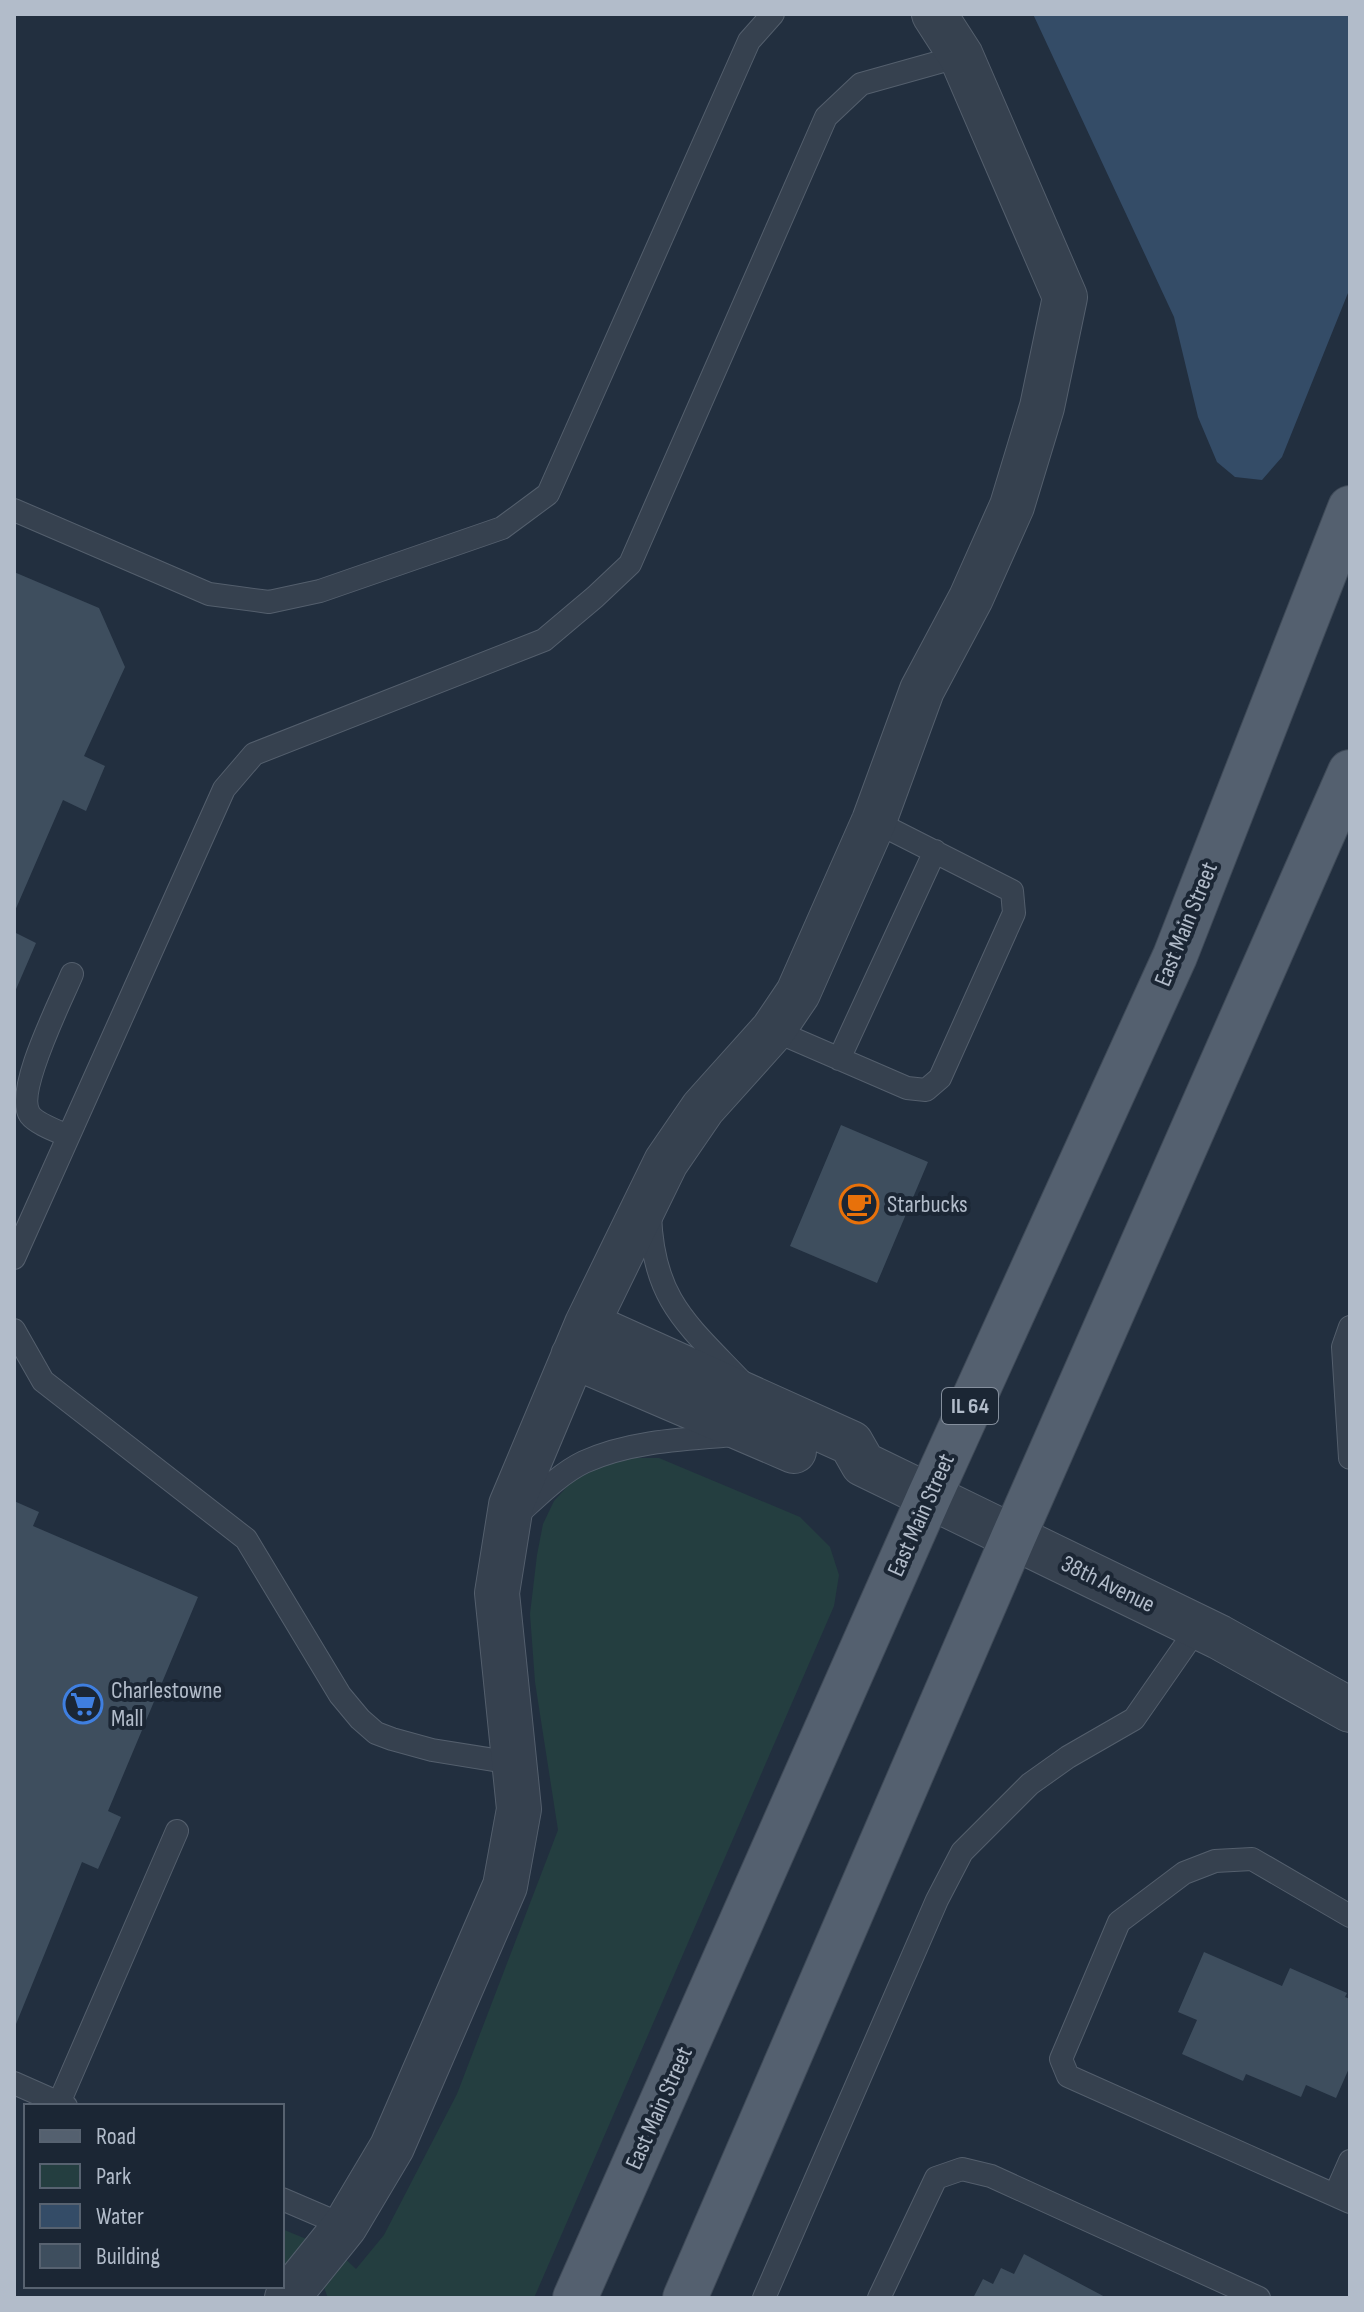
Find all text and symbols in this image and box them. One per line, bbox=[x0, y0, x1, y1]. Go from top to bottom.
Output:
street label: East Main Street bbox=[1148, 858, 1224, 990]
cafe icon: Starbucks bbox=[838, 1183, 880, 1225]
place label: Starbucks bbox=[887, 1190, 968, 1219]
road number: IL 64 bbox=[942, 1388, 998, 1424]
street label: East Main Street bbox=[881, 1449, 961, 1581]
street label: 38th Avenue bbox=[1056, 1549, 1160, 1619]
place label: Charlestowne Mall bbox=[111, 1676, 222, 1733]
supermarket icon: Charlestowne Mall bbox=[62, 1683, 104, 1725]
street label: East Main Street bbox=[619, 2042, 699, 2174]
legend bbox=[24, 2104, 284, 2288]
text: Road bbox=[96, 2122, 136, 2151]
text: Park bbox=[96, 2162, 131, 2191]
text: Water bbox=[96, 2202, 144, 2231]
text: Building bbox=[96, 2242, 160, 2271]

